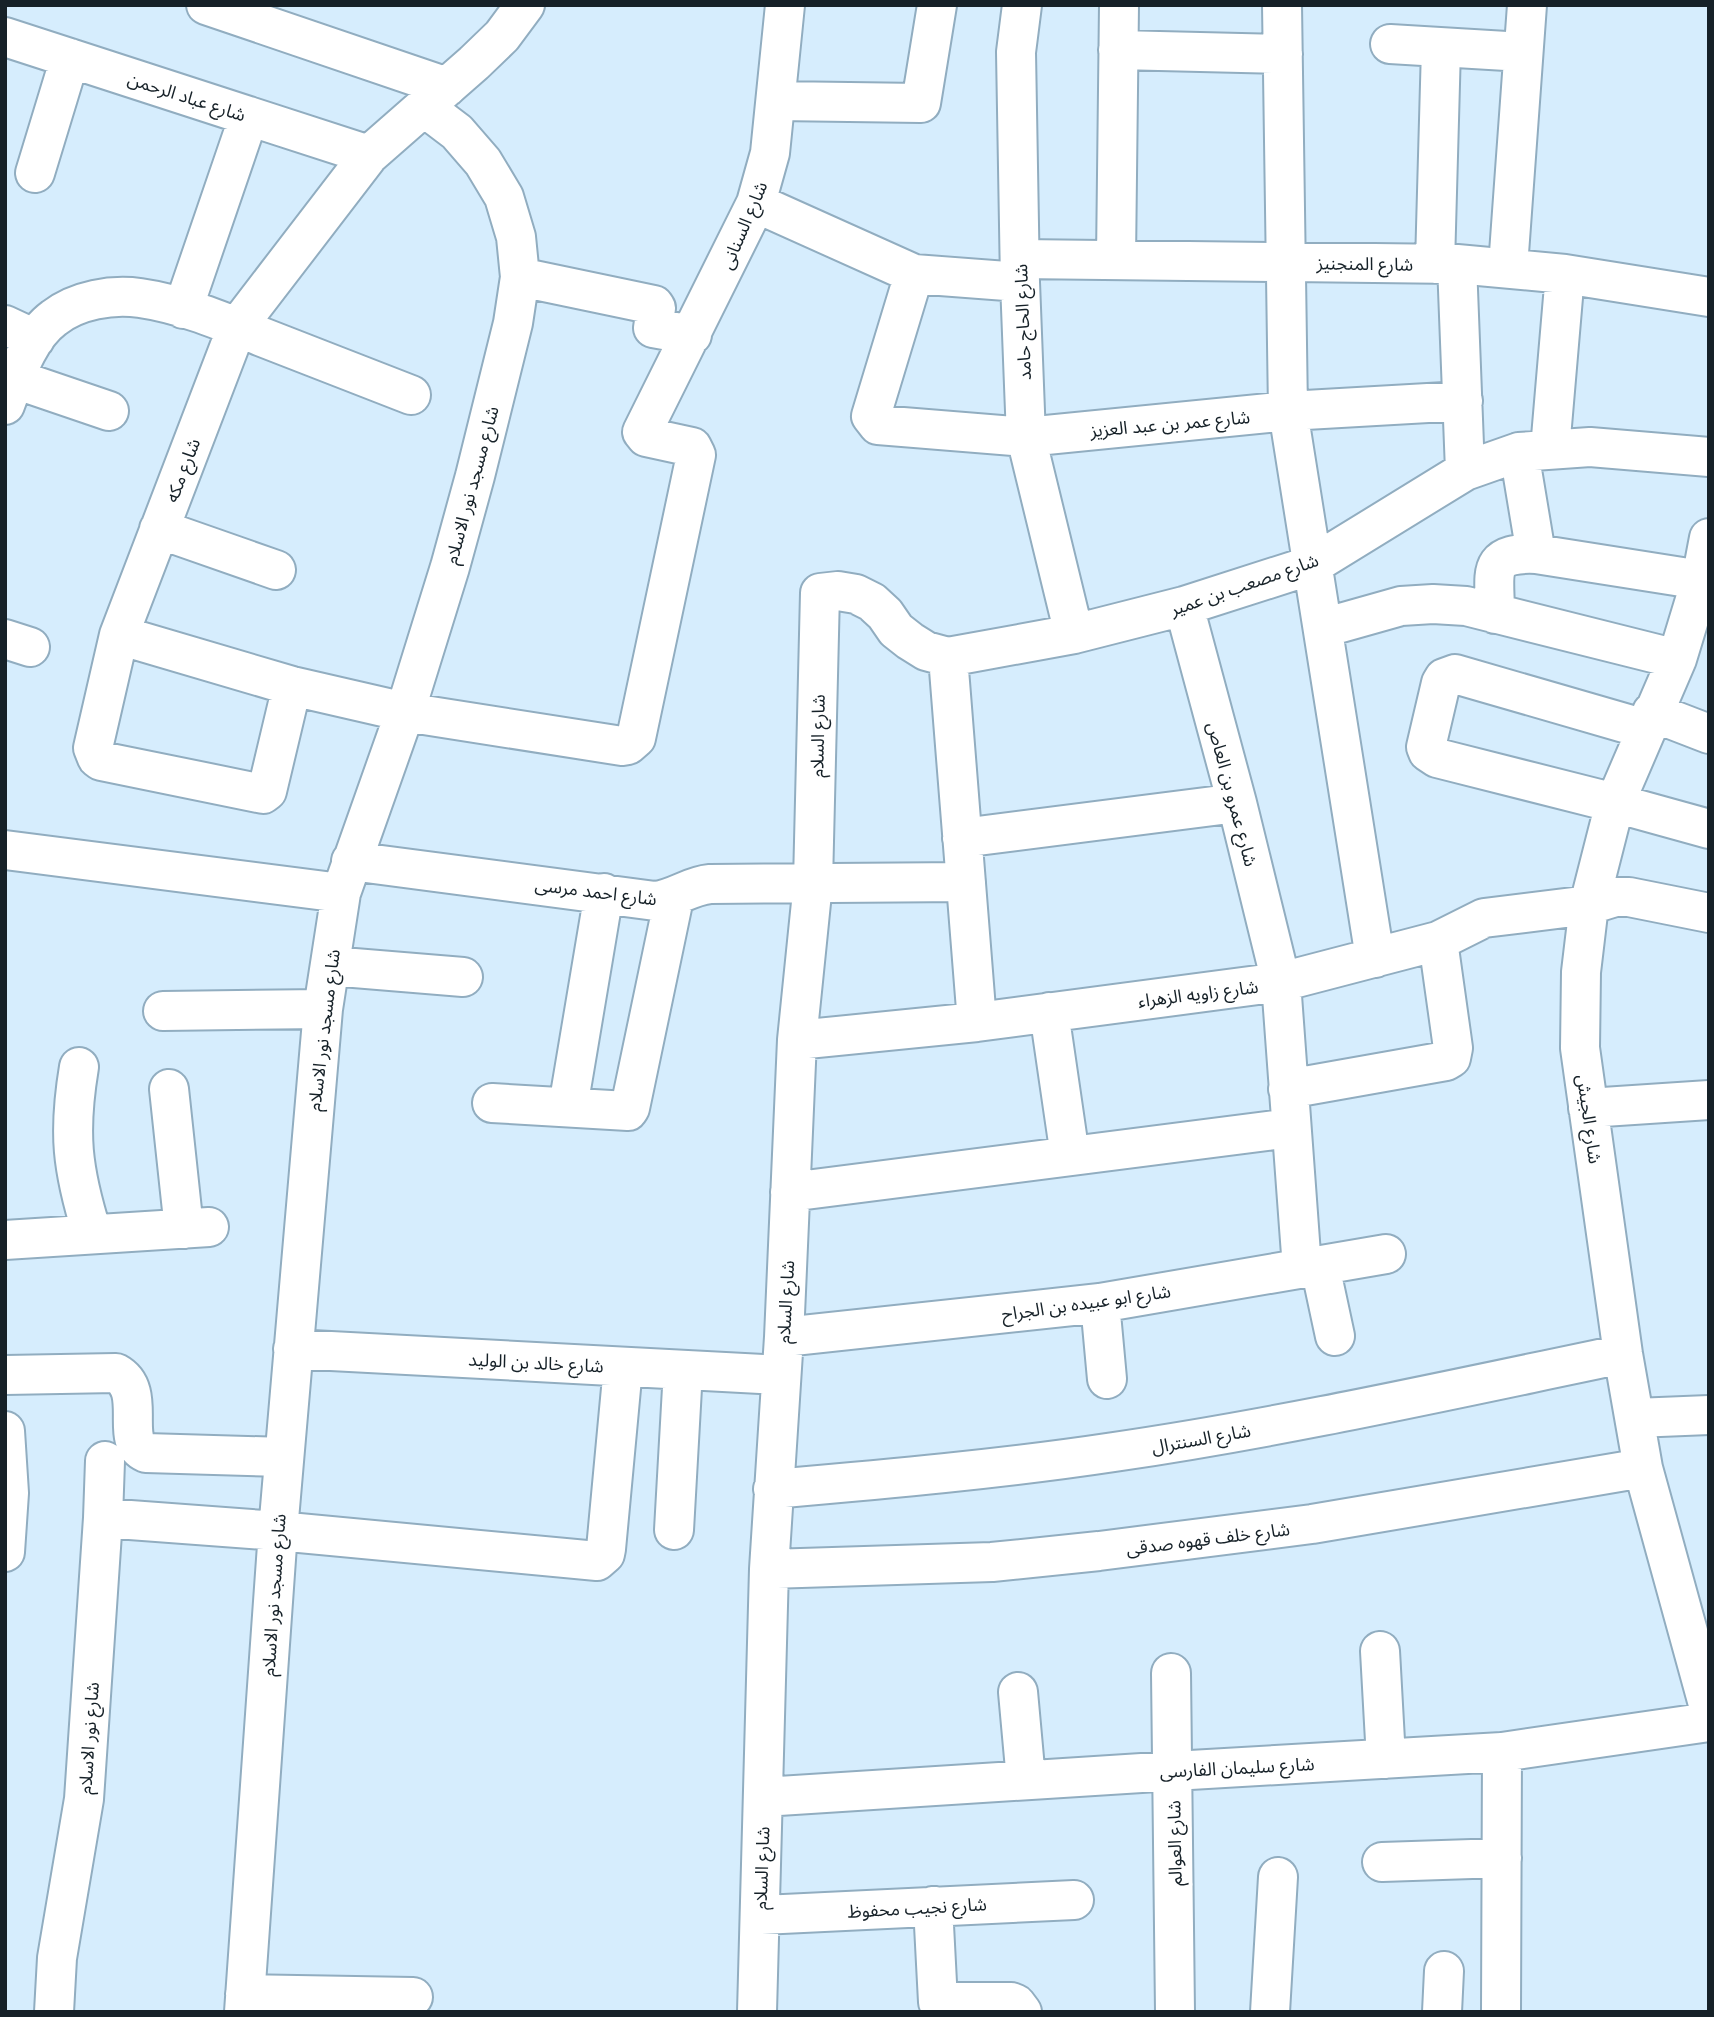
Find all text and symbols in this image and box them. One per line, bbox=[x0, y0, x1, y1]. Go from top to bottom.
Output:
street label: شارع عباد الرحمن bbox=[124, 67, 249, 129]
street label: شارع السنانى bbox=[715, 178, 775, 274]
street label: شارع المنجنيز bbox=[1315, 251, 1414, 279]
street label: شارع الحاج حامد bbox=[1009, 263, 1039, 381]
street label: شارع مسجد نور الاسلام bbox=[439, 403, 507, 568]
street label: شارع عمر بن عبد العزيز bbox=[1088, 405, 1251, 445]
street label: شارع مكه bbox=[160, 435, 208, 507]
street label: شارع مصعب بن عمير bbox=[1166, 548, 1323, 624]
street label: شارع السلام bbox=[805, 694, 833, 778]
street label: شارع عمرو بن العاص bbox=[1199, 719, 1263, 870]
street label: شارع احمد مرسى bbox=[533, 873, 658, 913]
street label: شارع مسجد نور الاسلام bbox=[302, 948, 348, 1113]
street label: شارع زاويه الزهراء bbox=[1137, 975, 1260, 1015]
street label: شارع الجيش bbox=[1569, 1073, 1607, 1165]
street label: شارع السلام bbox=[772, 1260, 802, 1344]
street label: شارع ابو عبيده بن الجراح bbox=[1000, 1279, 1173, 1329]
street label: شارع خالد بن الوليد bbox=[468, 1347, 604, 1381]
street label: شارع السنترال bbox=[1150, 1418, 1253, 1461]
street label: شارع مسجد نور الاسلام bbox=[256, 1513, 294, 1677]
street label: شارع خلف قهوه صدقى bbox=[1125, 1517, 1292, 1563]
street label: شارع نور الاسلام bbox=[73, 1681, 107, 1795]
street label: شارع سليمان الفارسى bbox=[1159, 1752, 1315, 1786]
street label: شارع العوالم bbox=[1162, 1800, 1190, 1886]
street label: شارع السلام bbox=[749, 1826, 777, 1910]
street label: شارع نجيب محفوظ bbox=[847, 1892, 987, 1926]

